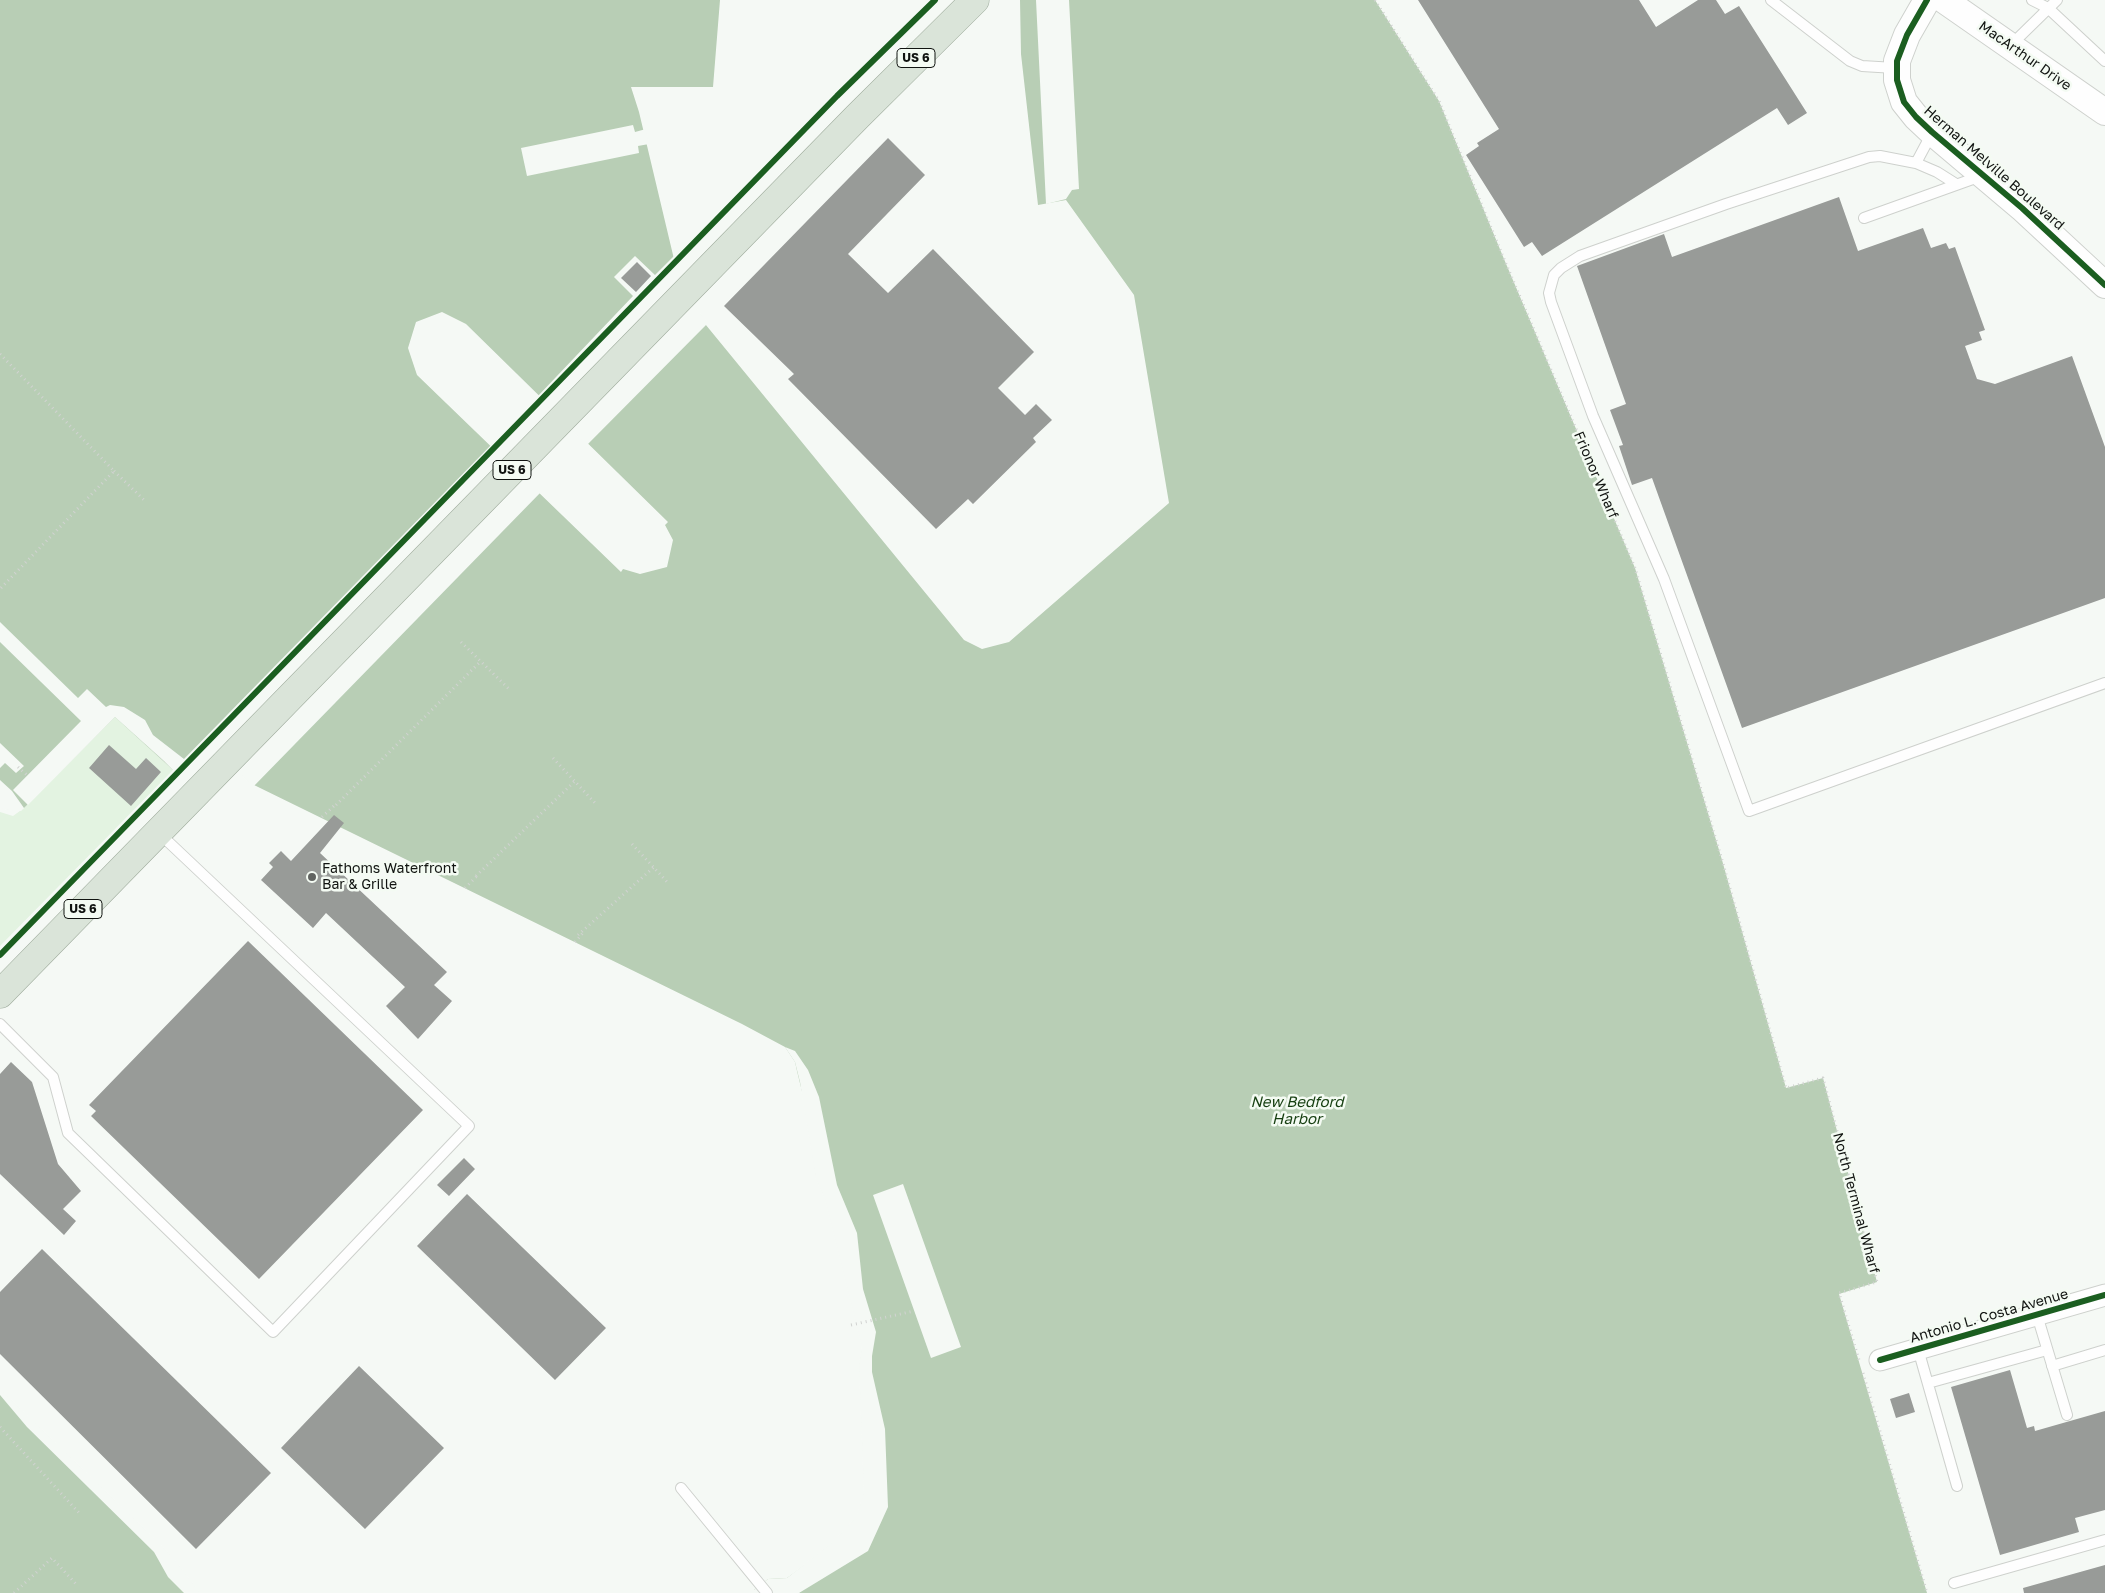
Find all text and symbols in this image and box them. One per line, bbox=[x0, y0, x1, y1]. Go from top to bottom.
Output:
street label: MacArthur Drive bbox=[1976, 18, 2074, 94]
road number: US 6 bbox=[897, 48, 935, 68]
street label: Herman Melville Boulevard bbox=[1920, 102, 2068, 234]
street label: Frionor Wharf bbox=[1570, 429, 1622, 521]
road number: US 6 bbox=[493, 460, 531, 480]
place label: Fathoms Waterfront Bar & Grille bbox=[322, 861, 457, 894]
marker: Fathoms Waterfront Bar & Grille bbox=[306, 871, 318, 883]
road number: US 6 bbox=[64, 900, 102, 919]
water label: New Bedford Harbor bbox=[1250, 1093, 1344, 1128]
street label: North Terminal Wharf bbox=[1829, 1131, 1883, 1275]
street label: Antonio L. Costa Avenue bbox=[1908, 1285, 2070, 1347]

